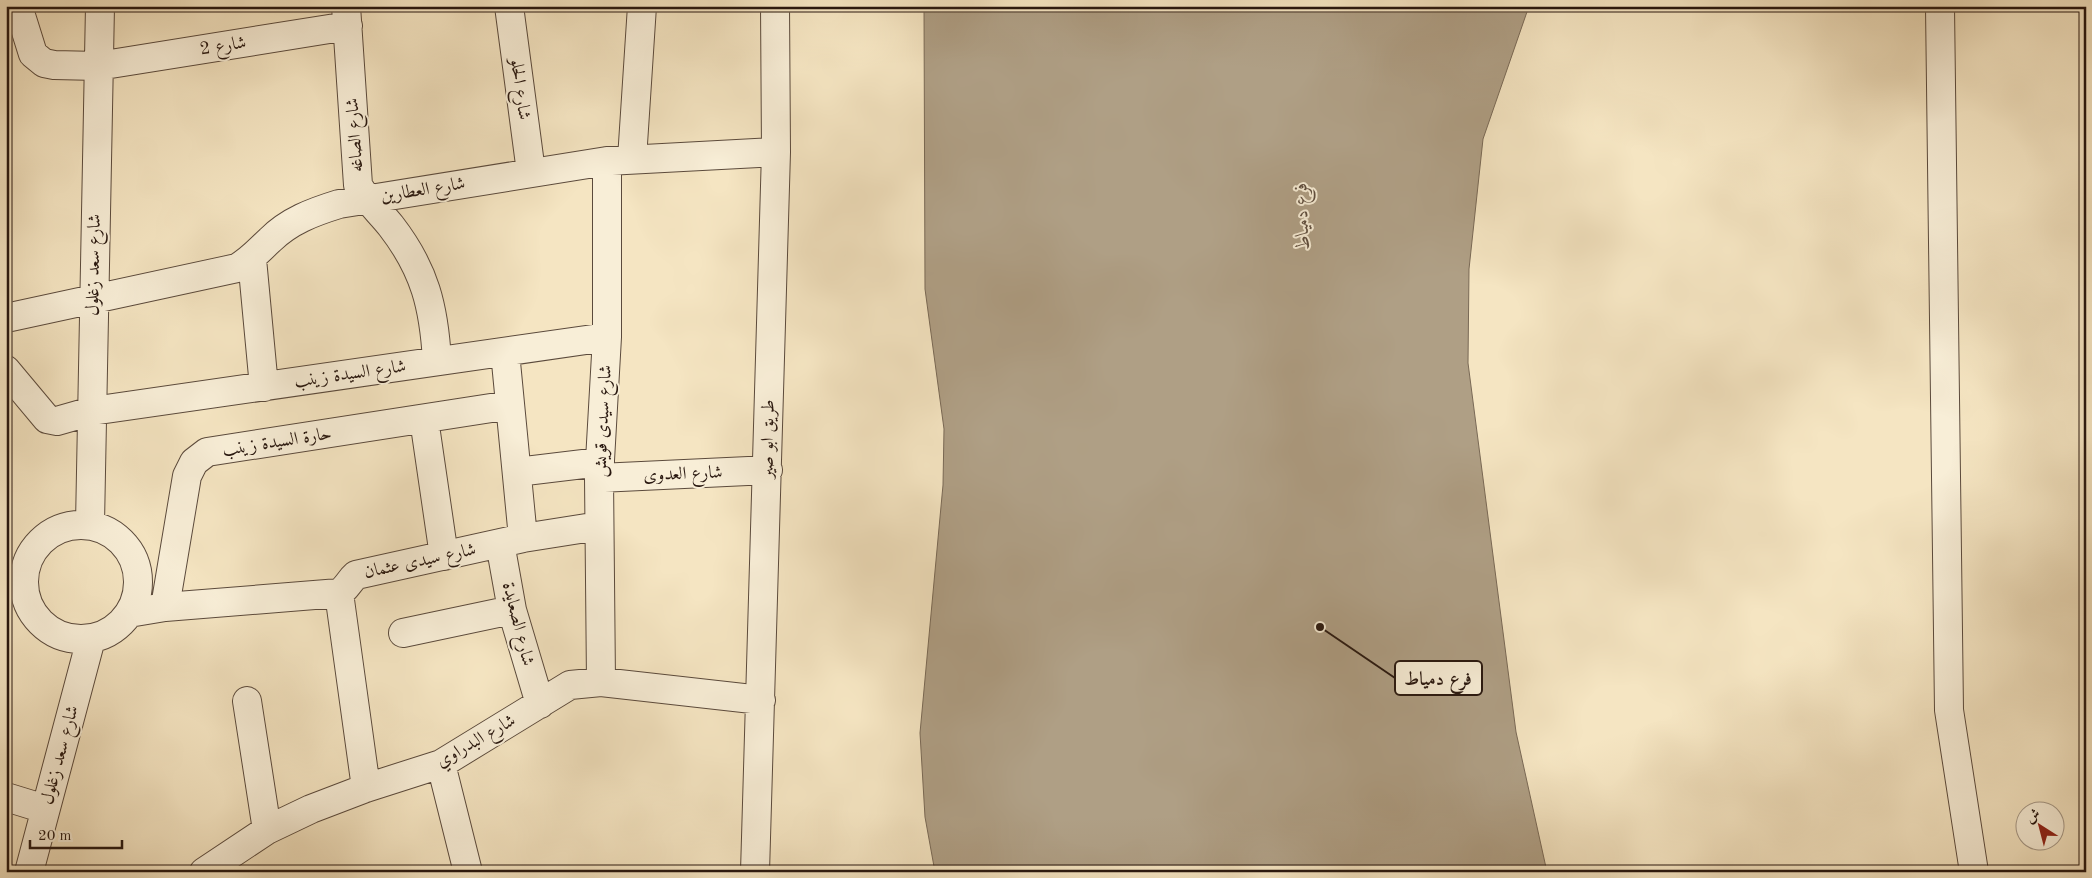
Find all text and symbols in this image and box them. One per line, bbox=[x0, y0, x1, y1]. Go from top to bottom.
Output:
street label: شارع 2 bbox=[199, 33, 248, 63]
street label: شارع الحلو bbox=[502, 55, 533, 122]
street label: شارع الصاغه bbox=[343, 97, 372, 173]
street label: شارع العطارين bbox=[379, 174, 467, 211]
water label: فرع دمياط bbox=[1292, 182, 1318, 250]
street label: شارع سعد زغلول bbox=[84, 214, 109, 316]
street label: شارع السيدة زينب bbox=[293, 357, 408, 396]
street label: شارع سيدى قويش bbox=[591, 364, 620, 478]
street label: طريق ابو صير bbox=[758, 399, 780, 481]
street label: حارة السيدة زينب bbox=[221, 424, 333, 461]
street label: شارع العدوى bbox=[643, 464, 723, 489]
street label: شارع سيدى عثمان bbox=[362, 540, 479, 587]
street label: شارع الصعايدة bbox=[494, 580, 537, 669]
callout: فرع دمياط bbox=[1395, 661, 1482, 695]
text: فرع دمياط bbox=[1404, 670, 1472, 694]
street label: شارع سعد زغلول bbox=[38, 703, 87, 808]
street label: شارع البدراوي bbox=[433, 711, 521, 775]
north arrow bbox=[2014, 800, 2064, 850]
text: ش bbox=[2023, 806, 2043, 826]
scale bar bbox=[30, 818, 122, 850]
text: 20 m bbox=[38, 829, 72, 844]

